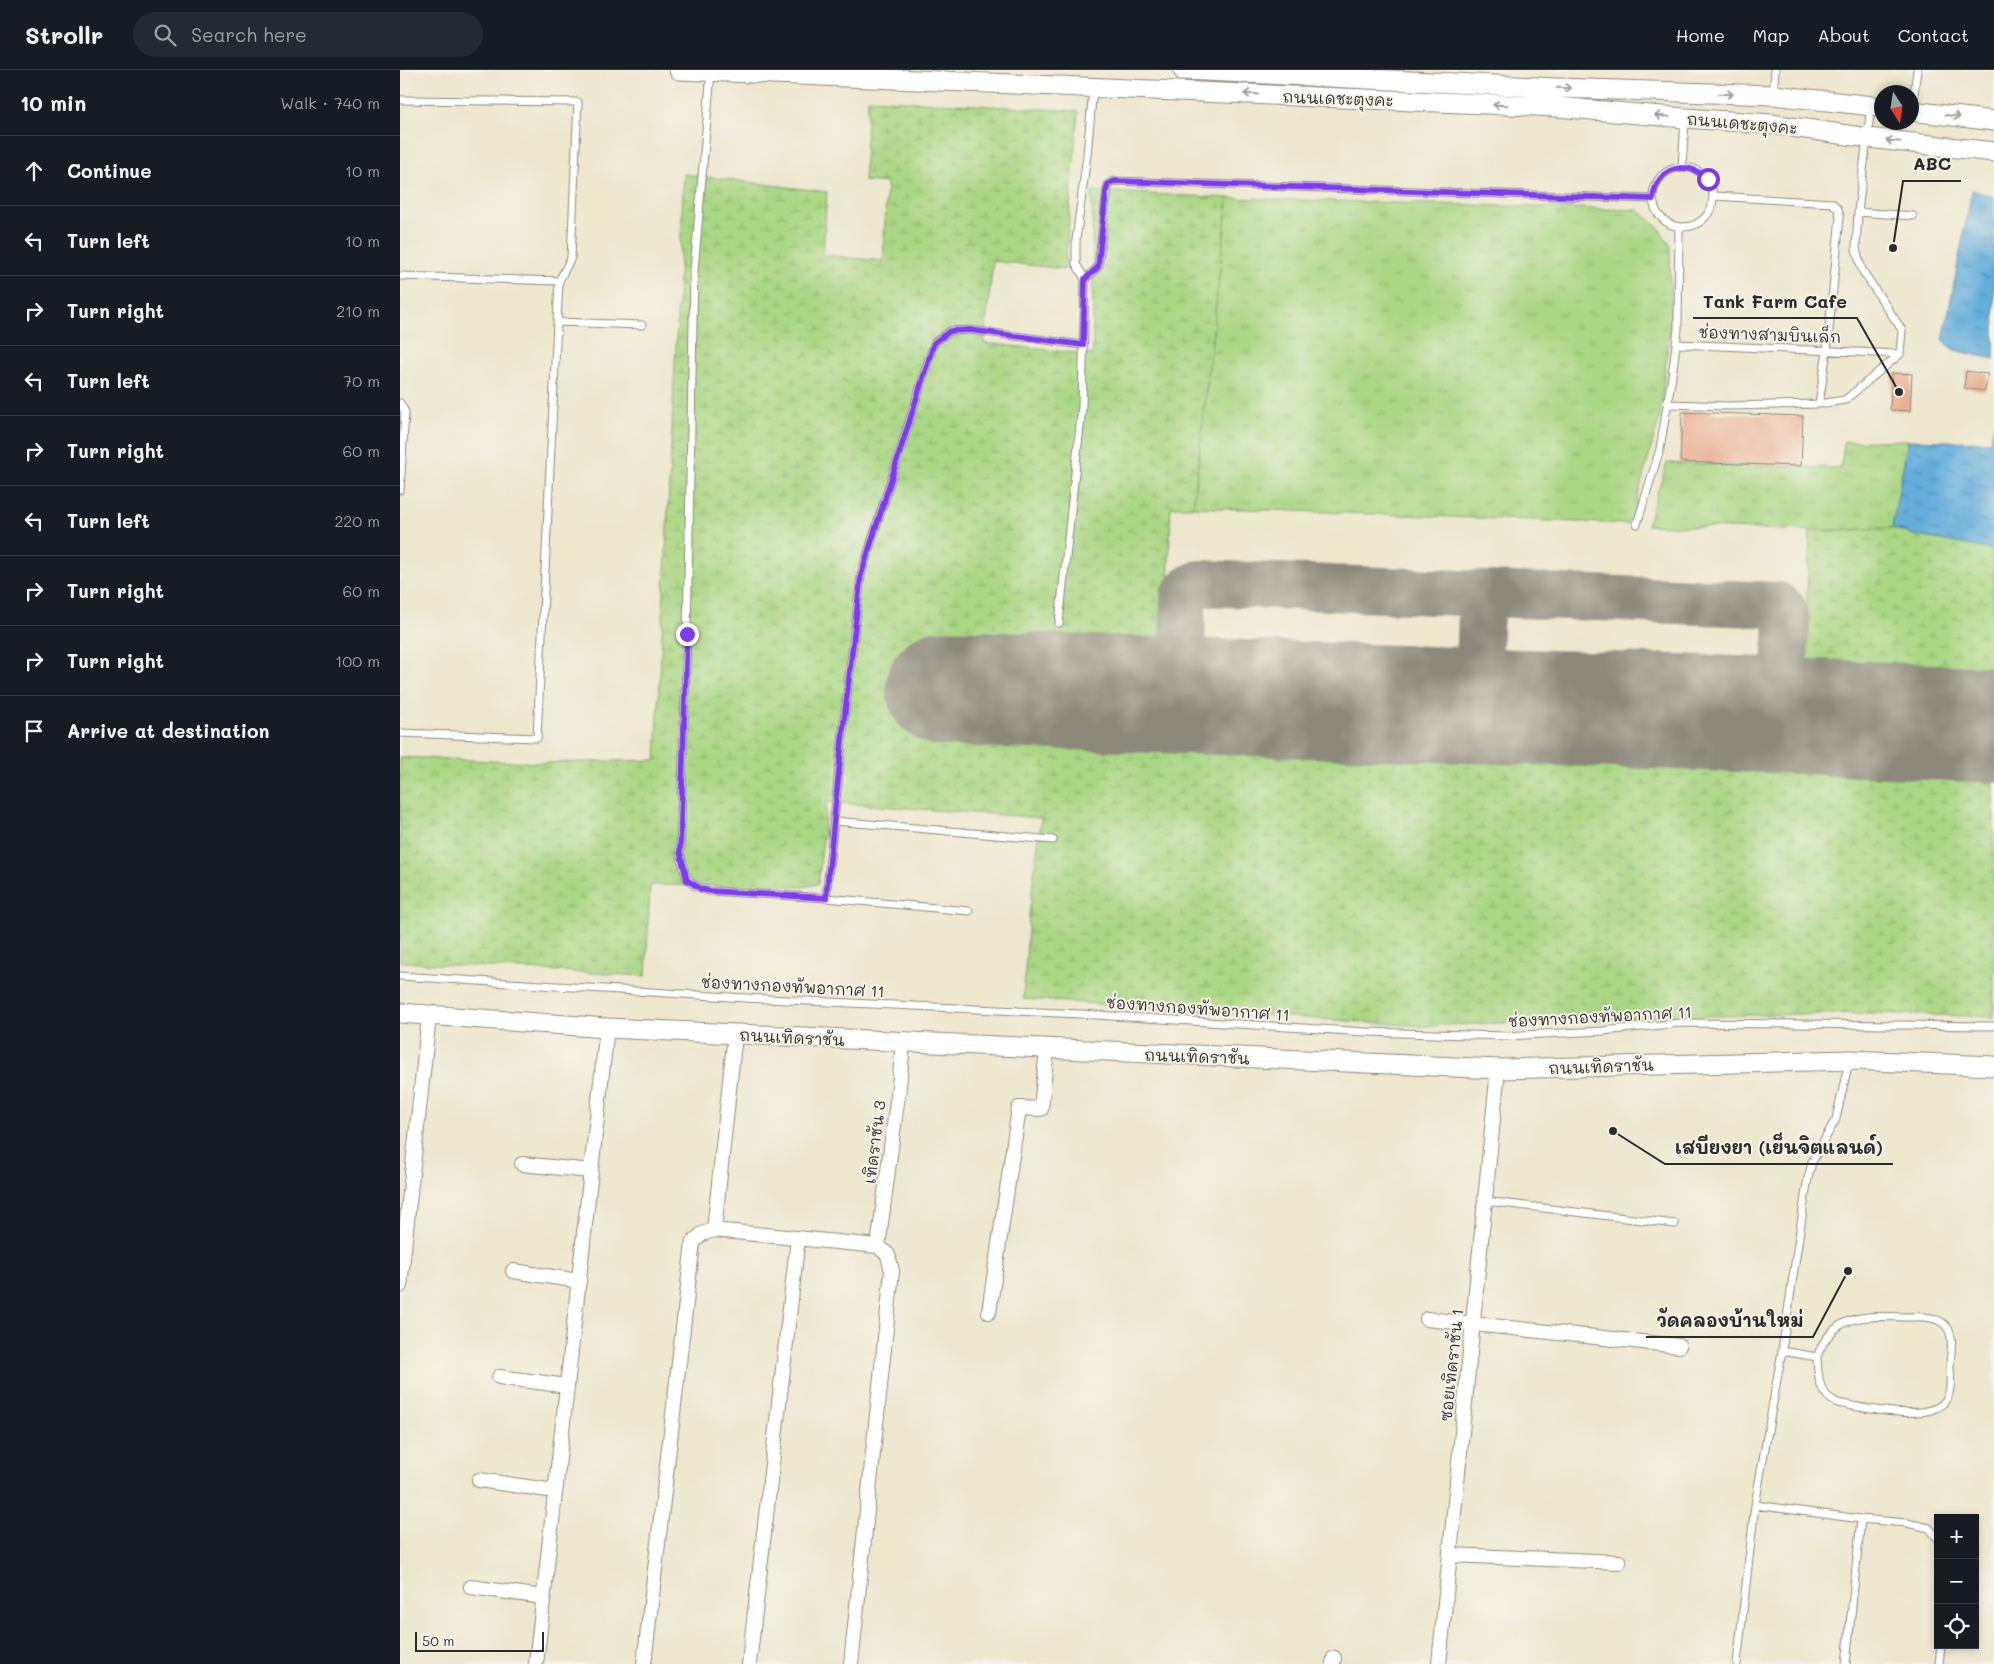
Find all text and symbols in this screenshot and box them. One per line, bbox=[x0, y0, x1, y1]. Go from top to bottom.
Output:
search box bbox=[133, 12, 483, 57]
text: Strollr bbox=[25, 19, 103, 50]
icon: search bbox=[151, 21, 179, 49]
text: Search here bbox=[191, 22, 307, 47]
text: Home bbox=[1676, 23, 1725, 47]
text: Map bbox=[1753, 23, 1789, 47]
text: About bbox=[1817, 23, 1870, 47]
text: Contact bbox=[1898, 23, 1969, 47]
one-way arrow bbox=[1555, 84, 1571, 93]
north arrow bbox=[1874, 85, 1919, 130]
street label: ถนนเดชะตุงคะ bbox=[1282, 86, 1394, 113]
text: 10 min bbox=[20, 89, 86, 116]
one-way arrow bbox=[1243, 89, 1259, 99]
one-way arrow bbox=[1718, 89, 1734, 98]
text: Walk · 740 m bbox=[280, 92, 380, 113]
one-way arrow bbox=[1493, 100, 1509, 109]
street label: ถนนเดชะตุงคะ bbox=[1686, 108, 1798, 141]
one-way arrow bbox=[1944, 111, 1960, 121]
one-way arrow bbox=[1655, 112, 1671, 121]
one-way arrow bbox=[1886, 136, 1902, 146]
callout: ABC bbox=[1903, 148, 1961, 181]
text: ABC bbox=[1913, 151, 1951, 175]
icon: ahead bbox=[20, 157, 48, 185]
text: Continue bbox=[67, 158, 152, 183]
text: 10 m bbox=[345, 160, 380, 181]
route start bbox=[1697, 168, 1720, 191]
icon: left bbox=[20, 227, 48, 255]
text: Turn left bbox=[67, 228, 150, 253]
text: 10 m bbox=[345, 230, 380, 251]
callout: Tank Farm Cafe bbox=[1693, 285, 1857, 318]
text: Tank Farm Cafe bbox=[1703, 289, 1847, 313]
icon: right bbox=[20, 297, 48, 325]
text: Turn right bbox=[67, 298, 164, 323]
text: 210 m bbox=[336, 300, 380, 321]
street label: ช่องทางสามบินเล็ก bbox=[1698, 319, 1842, 347]
icon: left bbox=[20, 367, 48, 395]
text: Turn left bbox=[67, 368, 150, 393]
text: 70 m bbox=[343, 370, 380, 391]
icon: right bbox=[20, 437, 48, 465]
text: Turn right bbox=[67, 438, 164, 463]
text: 60 m bbox=[343, 440, 380, 461]
icon: left bbox=[20, 507, 48, 535]
text: Turn left bbox=[67, 508, 150, 533]
text: 220 m bbox=[334, 510, 380, 531]
icon: right bbox=[20, 577, 48, 605]
text: Turn right bbox=[67, 578, 164, 603]
text: 60 m bbox=[343, 580, 380, 601]
route end bbox=[676, 623, 699, 646]
icon: right bbox=[20, 647, 48, 675]
text: Turn right bbox=[67, 648, 164, 673]
text: 100 m bbox=[335, 650, 380, 671]
icon: arrive bbox=[20, 717, 48, 745]
text: Arrive at destination bbox=[67, 718, 270, 743]
street label: ช่องทางกองทัพอากาศ 11 bbox=[701, 970, 885, 1001]
street label: ช่องทางกองทัพอากาศ 11 bbox=[1106, 991, 1290, 1025]
street label: ช่องทางกองทัพอากาศ 11 bbox=[1508, 1000, 1692, 1031]
street label: ถนนเทิดราชัน bbox=[739, 1023, 846, 1050]
street label: ถนนเทิดราชัน bbox=[1144, 1043, 1250, 1068]
street label: ถนนเทิดราชัน bbox=[1548, 1053, 1654, 1078]
street label: เทิดราชัน 3 bbox=[858, 1099, 890, 1185]
callout: เสบียงยา (เย็นจิตแลนด์) bbox=[1665, 1131, 1893, 1164]
text: เสบียงยา (เย็นจิตแลนด์) bbox=[1675, 1132, 1883, 1159]
callout: วัดคลองบ้านใหม่ bbox=[1646, 1304, 1813, 1337]
text: วัดคลองบ้านใหม่ bbox=[1657, 1307, 1803, 1332]
street label: ซอยเทิดราชัน 1 bbox=[1434, 1308, 1467, 1422]
map controls bbox=[1934, 1514, 1979, 1649]
button: + bbox=[1934, 1514, 1979, 1559]
button: − bbox=[1934, 1559, 1979, 1604]
button: locate bbox=[1934, 1604, 1979, 1649]
scale bar bbox=[415, 1629, 544, 1652]
text: 50 m bbox=[422, 1631, 454, 1650]

